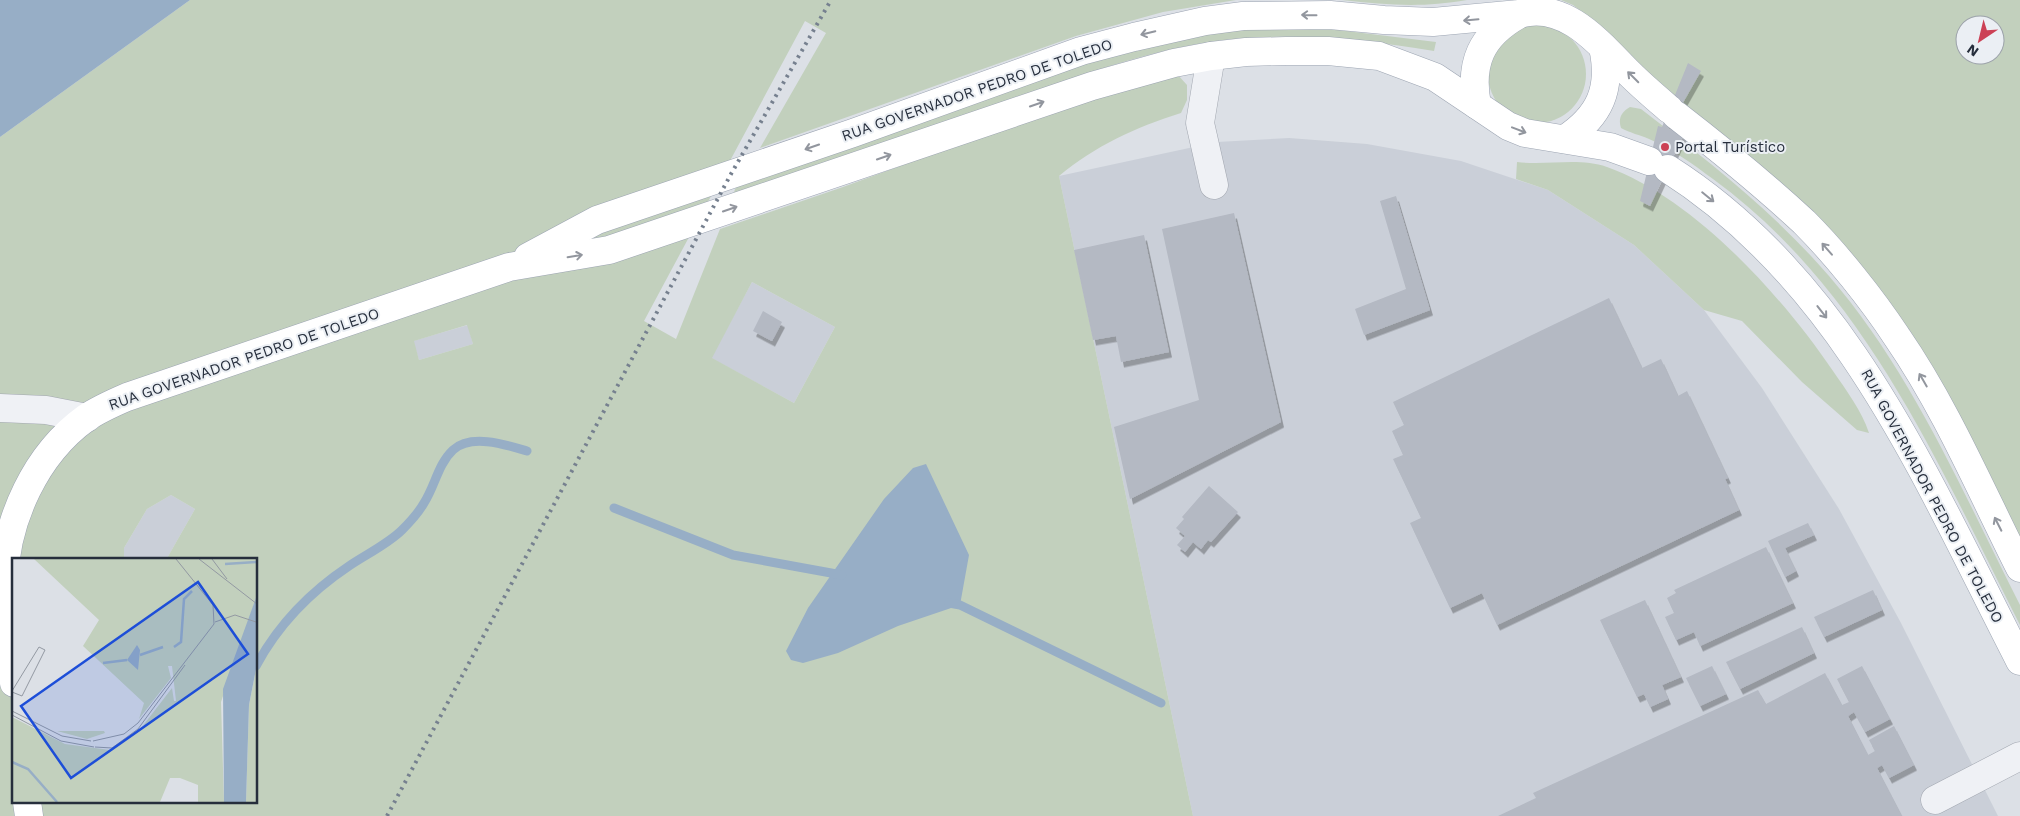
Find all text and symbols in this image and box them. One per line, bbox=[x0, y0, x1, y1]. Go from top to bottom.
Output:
one-way arrow bbox=[1301, 10, 1317, 19]
one-way arrow bbox=[1463, 15, 1479, 25]
north arrow bbox=[1955, 15, 2005, 65]
one-way arrow bbox=[1141, 29, 1157, 38]
street label: RUA GOVERNADOR PEDRO DE TOLEDO bbox=[839, 35, 1115, 145]
text: N bbox=[1964, 41, 1981, 60]
one-way arrow bbox=[1627, 71, 1639, 83]
one-way arrow bbox=[1029, 99, 1045, 108]
one-way arrow bbox=[1510, 126, 1526, 135]
place label: Portal Turístico bbox=[1675, 138, 1785, 156]
marker: Portal Turístico bbox=[1659, 141, 1671, 153]
one-way arrow bbox=[804, 142, 820, 152]
one-way arrow bbox=[875, 151, 891, 161]
one-way arrow bbox=[1701, 192, 1714, 203]
one-way arrow bbox=[722, 204, 738, 214]
one-way arrow bbox=[1822, 243, 1833, 256]
one-way arrow bbox=[566, 251, 582, 261]
street label: RUA GOVERNADOR PEDRO DE TOLEDO bbox=[106, 304, 382, 414]
one-way arrow bbox=[1817, 305, 1828, 318]
street label: RUA GOVERNADOR PEDRO DE TOLEDO bbox=[1857, 366, 2007, 626]
one-way arrow bbox=[1918, 373, 1928, 388]
one-way arrow bbox=[1993, 517, 2002, 532]
inset map bbox=[12, 558, 258, 804]

